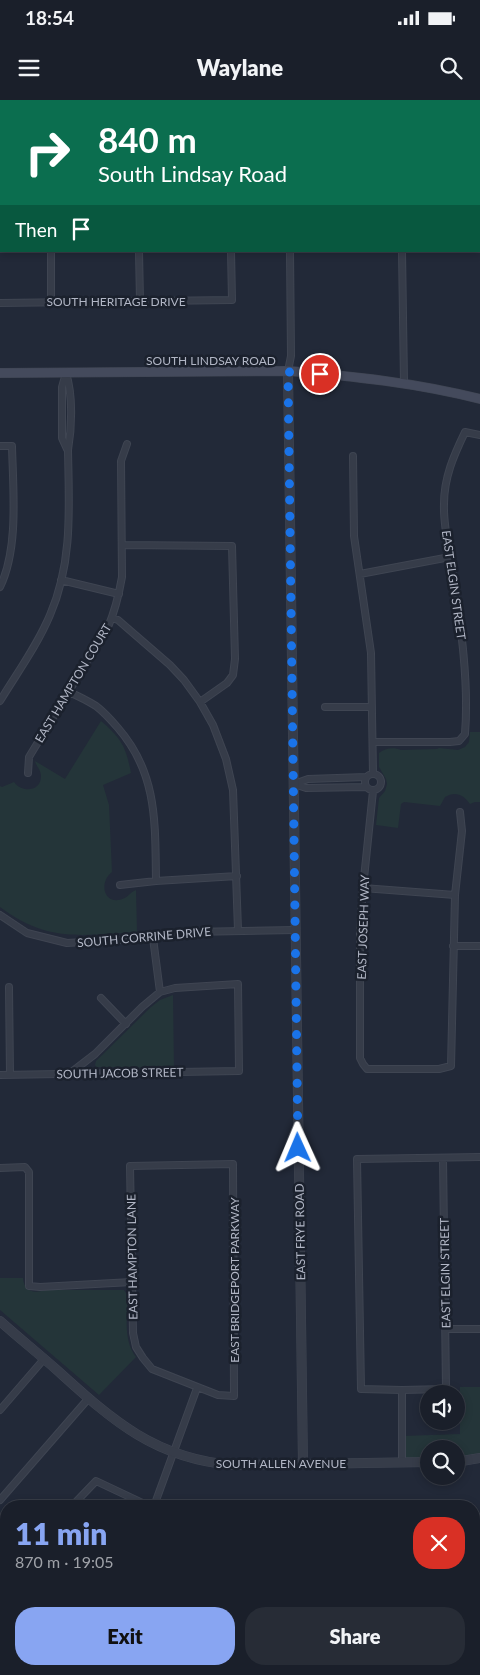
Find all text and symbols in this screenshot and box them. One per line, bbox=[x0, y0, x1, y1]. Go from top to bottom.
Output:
text: 18:54 bbox=[25, 6, 74, 29]
icon: menu bbox=[15, 54, 43, 82]
text: Waylane bbox=[197, 54, 283, 81]
icon: search bbox=[437, 54, 465, 82]
text: 840 m bbox=[98, 118, 197, 160]
icon: right bbox=[15, 120, 80, 185]
text: South Lindsay Road bbox=[98, 160, 287, 187]
icon: arrive bbox=[67, 215, 95, 243]
text: Then bbox=[15, 218, 57, 241]
street label: SOUTH HERITAGE DRIVE bbox=[46, 294, 186, 309]
street label: SOUTH LINDSAY ROAD bbox=[146, 353, 276, 368]
pin bbox=[299, 353, 341, 395]
icon: arrive bbox=[306, 360, 334, 388]
street label: EAST ELGIN STREET bbox=[439, 529, 469, 641]
street label: EAST HAMPTON COURT bbox=[32, 621, 114, 745]
street label: EAST JOSEPH WAY bbox=[354, 874, 372, 980]
street label: SOUTH CORRINE DRIVE bbox=[76, 924, 212, 950]
street label: SOUTH JACOB STREET bbox=[56, 1064, 184, 1082]
position arrow bbox=[271, 1121, 323, 1173]
street label: EAST FRYE ROAD bbox=[292, 1183, 308, 1281]
street label: EAST HAMPTON LANE bbox=[123, 1194, 141, 1320]
street label: EAST BRIDGEPORT PARKWAY bbox=[227, 1197, 242, 1363]
street label: EAST ELGIN STREET bbox=[437, 1218, 453, 1328]
map controls bbox=[420, 1385, 465, 1485]
button: sound bbox=[420, 1385, 465, 1430]
button: search bbox=[420, 1440, 465, 1485]
street label: SOUTH ALLEN AVENUE bbox=[216, 1456, 346, 1471]
text: 11 min bbox=[15, 1515, 107, 1551]
button: close bbox=[413, 1517, 465, 1569]
text: 870 m · 19:05 bbox=[15, 1552, 114, 1571]
button: Exit bbox=[15, 1607, 235, 1665]
button: Share bbox=[245, 1607, 465, 1665]

